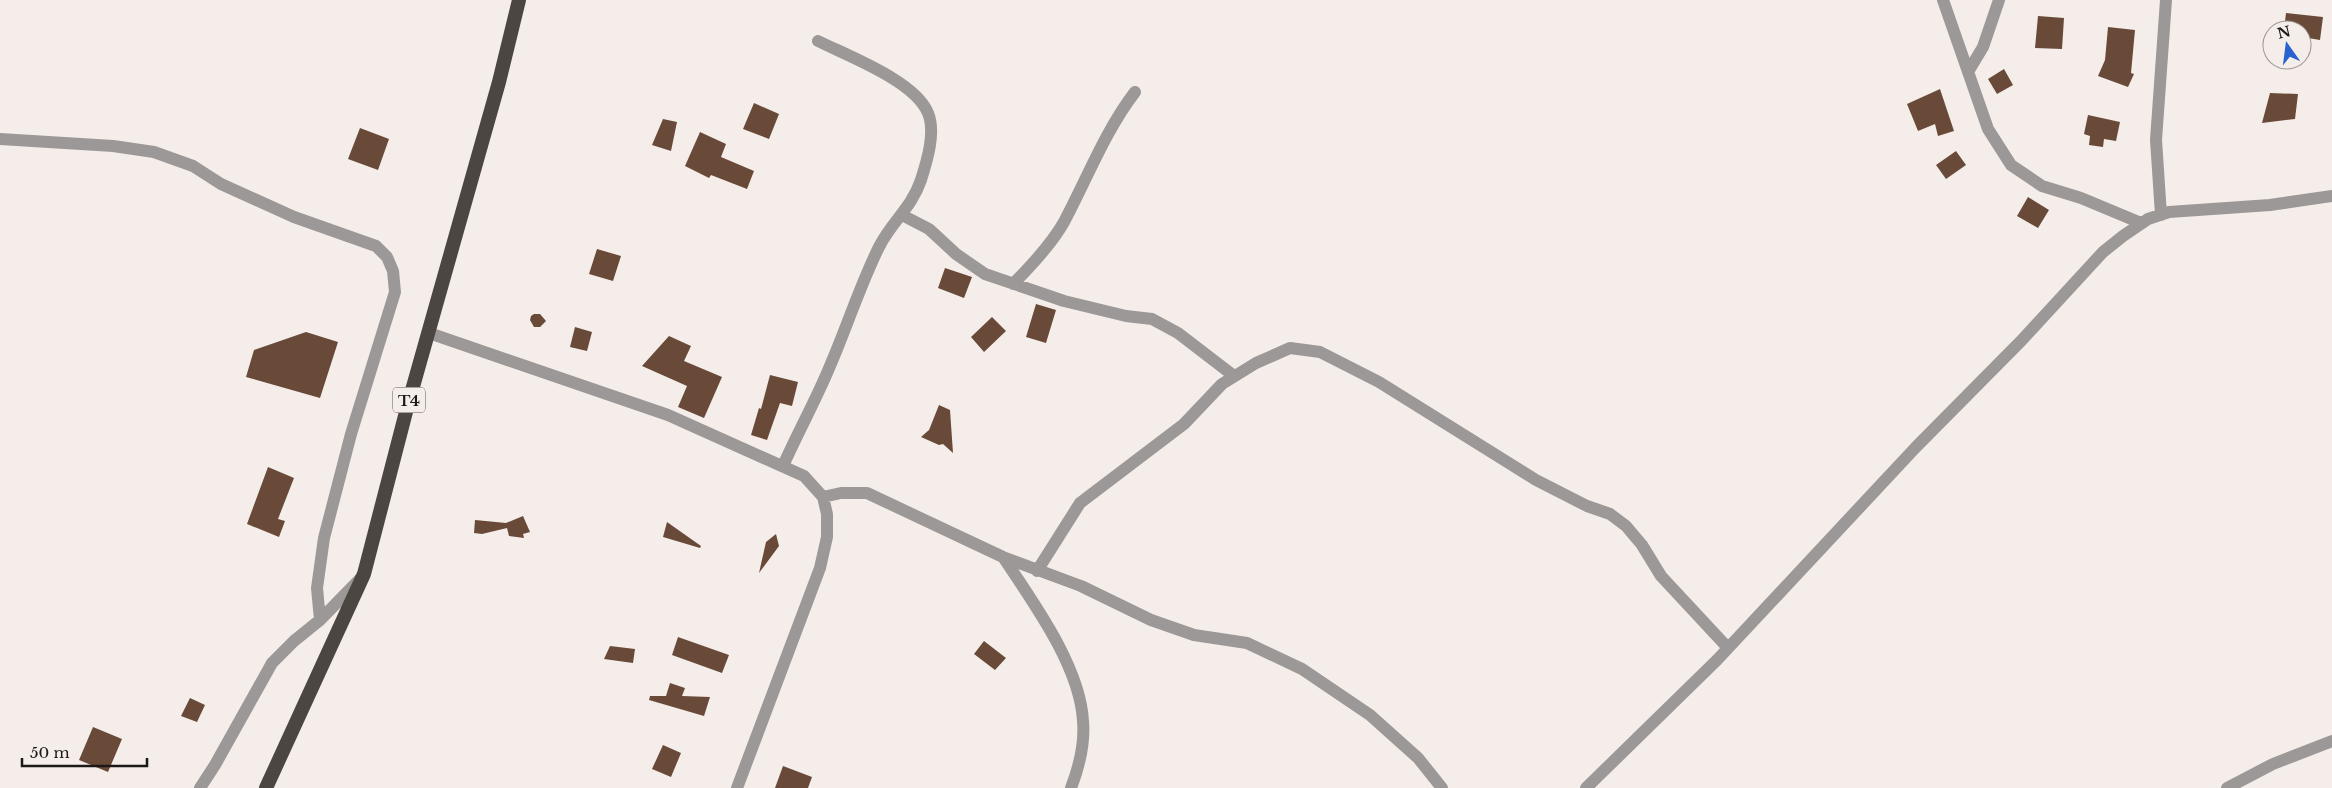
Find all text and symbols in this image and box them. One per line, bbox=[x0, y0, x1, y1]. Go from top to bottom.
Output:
north arrow bbox=[2262, 20, 2312, 70]
text: N bbox=[2275, 22, 2292, 43]
road number: T4 bbox=[393, 388, 425, 412]
scale bar bbox=[22, 736, 148, 768]
text: 50 m bbox=[30, 743, 70, 762]

